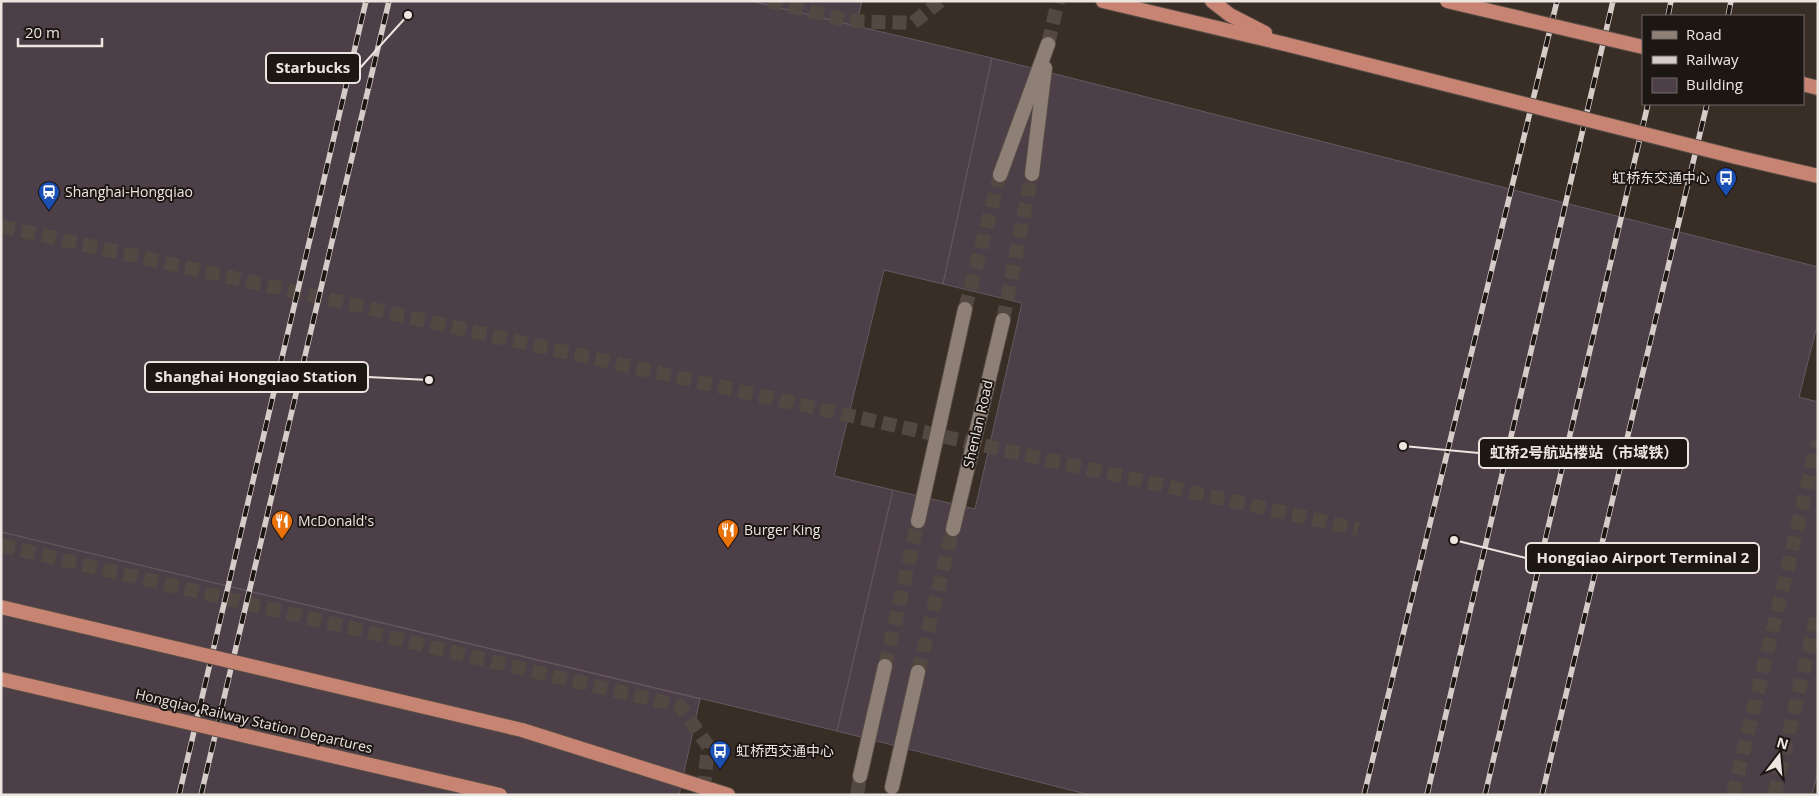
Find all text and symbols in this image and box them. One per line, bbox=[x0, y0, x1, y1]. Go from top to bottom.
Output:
scale bar bbox=[18, 15, 101, 47]
legend bbox=[1642, 15, 1804, 105]
text: 20 m bbox=[25, 22, 60, 42]
text: Road bbox=[1686, 24, 1722, 44]
text: Railway bbox=[1686, 49, 1739, 69]
callout: Starbucks bbox=[266, 53, 360, 83]
text: Starbucks bbox=[276, 57, 350, 77]
text: Building bbox=[1686, 74, 1743, 94]
bus stop icon: 虹桥东交通中心 bbox=[1714, 166, 1738, 197]
place label: 虹桥东交通中心 bbox=[1612, 168, 1710, 187]
station icon: Shanghai-Hongqiao bbox=[37, 180, 61, 211]
place label: Shanghai-Hongqiao bbox=[65, 182, 193, 201]
callout: Shanghai Hongqiao Station bbox=[145, 362, 368, 392]
text: Shanghai Hongqiao Station bbox=[155, 366, 357, 386]
street label: Shenlan Road bbox=[958, 378, 997, 470]
callout: 虹桥2号航站楼站（市域铁） bbox=[1479, 438, 1688, 468]
text: 虹桥2号航站楼站（市域铁） bbox=[1490, 442, 1678, 462]
restaurant icon: McDonald's bbox=[270, 509, 294, 540]
place label: McDonald's bbox=[298, 511, 374, 530]
restaurant icon: Burger King bbox=[716, 518, 740, 549]
place label: Burger King bbox=[744, 520, 821, 539]
callout: Hongqiao Airport Terminal 2 bbox=[1526, 543, 1759, 573]
text: Hongqiao Airport Terminal 2 bbox=[1537, 547, 1750, 567]
street label: Hongqiao Railway Station Departures bbox=[134, 684, 375, 757]
north arrow bbox=[1754, 731, 1804, 781]
text: N bbox=[1775, 732, 1791, 754]
bus stop icon: 虹桥西交通中心 bbox=[708, 739, 732, 770]
place label: 虹桥西交通中心 bbox=[736, 741, 834, 760]

